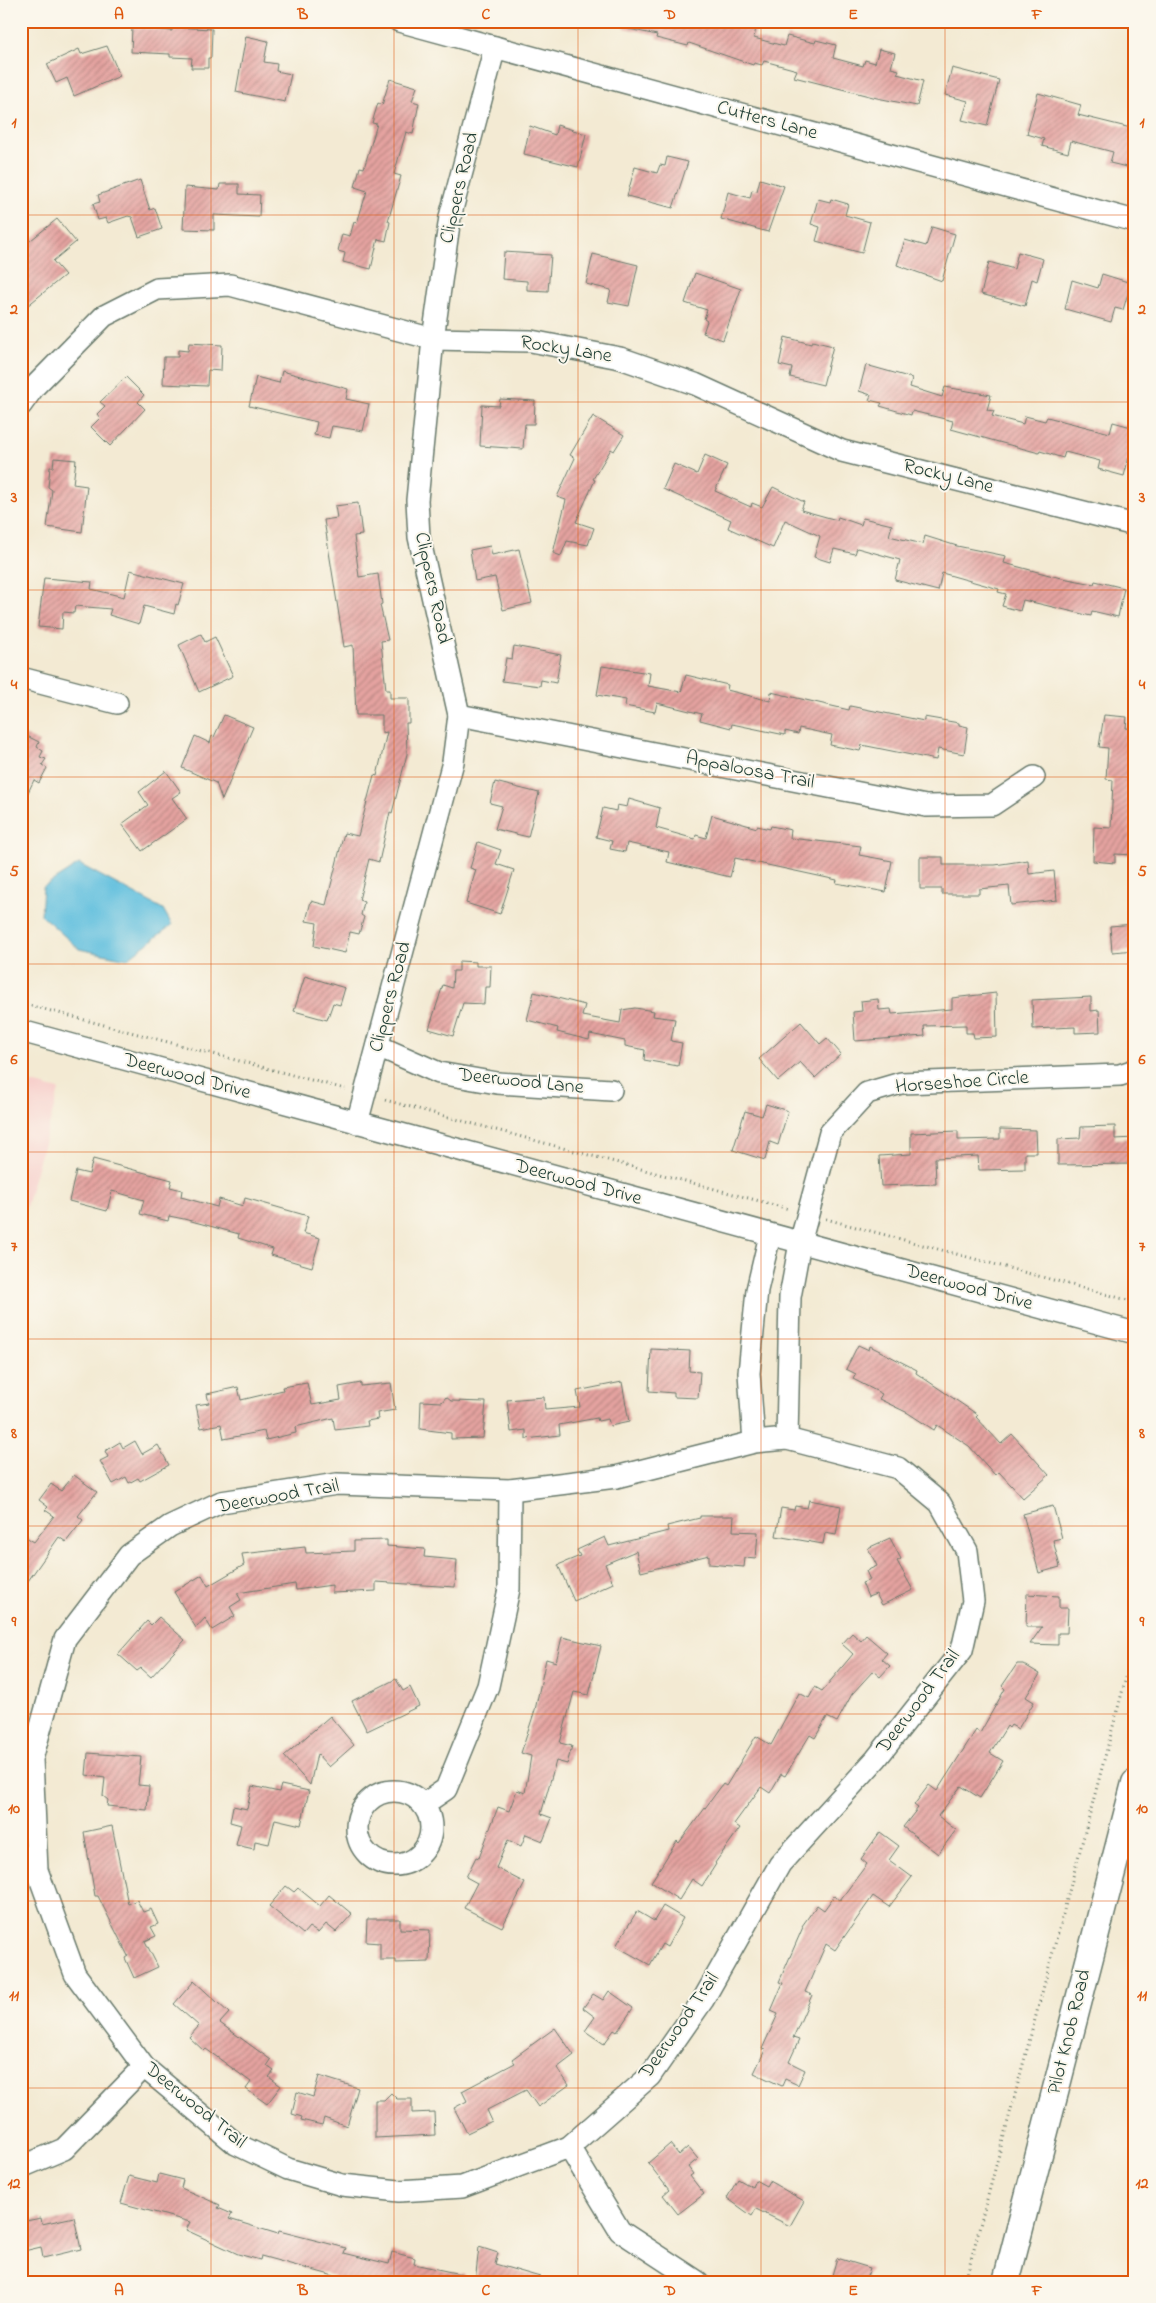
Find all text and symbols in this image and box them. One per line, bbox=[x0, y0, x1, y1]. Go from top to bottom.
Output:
text: A bbox=[114, 3, 124, 27]
text: B bbox=[297, 3, 309, 27]
text: C bbox=[482, 3, 491, 27]
text: D bbox=[663, 3, 676, 27]
text: E bbox=[848, 3, 858, 27]
text: F bbox=[1031, 3, 1043, 27]
street label: Cutters Lane bbox=[713, 94, 821, 148]
text: 1 bbox=[11, 111, 17, 135]
text: 1 bbox=[1139, 111, 1145, 135]
street label: Clippers Road bbox=[433, 129, 487, 247]
text: 2 bbox=[9, 298, 18, 322]
text: 2 bbox=[1137, 298, 1146, 322]
street label: Rocky Lane bbox=[518, 328, 614, 372]
street label: Rocky Lane bbox=[900, 452, 996, 502]
text: 3 bbox=[10, 486, 18, 510]
text: 3 bbox=[1138, 486, 1146, 510]
street label: Clippers Road bbox=[406, 529, 458, 647]
text: 4 bbox=[10, 673, 18, 697]
text: 4 bbox=[1138, 673, 1146, 697]
street label: Appaloosa Trail bbox=[683, 744, 817, 798]
text: 5 bbox=[9, 860, 19, 884]
text: 5 bbox=[1137, 860, 1147, 884]
street label: Clippers Road bbox=[362, 938, 420, 1056]
street label: Deerwood Drive bbox=[119, 1046, 254, 1108]
text: 6 bbox=[9, 1048, 18, 1072]
text: 6 bbox=[1137, 1048, 1146, 1072]
street label: Deerwood Lane bbox=[456, 1061, 585, 1103]
street label: Horseshoe Circle bbox=[894, 1064, 1030, 1102]
street label: Deerwood Drive bbox=[510, 1152, 645, 1214]
text: 7 bbox=[11, 1235, 18, 1259]
text: 7 bbox=[1139, 1235, 1146, 1259]
street label: Deerwood Drive bbox=[901, 1257, 1036, 1319]
text: 8 bbox=[10, 1422, 17, 1446]
text: 8 bbox=[1138, 1422, 1145, 1446]
street label: Deerwood Trail bbox=[213, 1472, 342, 1522]
text: 9 bbox=[11, 1610, 17, 1634]
text: 9 bbox=[1139, 1610, 1145, 1634]
street label: Deerwood Trail bbox=[869, 1644, 968, 1761]
text: 10 bbox=[8, 1797, 20, 1821]
text: 10 bbox=[1136, 1797, 1148, 1821]
street label: Pilot Knob Road bbox=[1040, 1966, 1100, 2098]
street label: Deerwood Trail bbox=[632, 1967, 727, 2086]
text: 11 bbox=[9, 1984, 20, 2008]
text: 11 bbox=[1137, 1984, 1148, 2008]
street label: Deerwood Trail bbox=[137, 2055, 252, 2156]
text: 12 bbox=[7, 2172, 21, 2196]
text: 12 bbox=[1135, 2172, 1149, 2196]
text: A bbox=[114, 2279, 124, 2303]
text: B bbox=[297, 2279, 309, 2303]
text: C bbox=[482, 2279, 491, 2303]
text: D bbox=[663, 2279, 676, 2303]
text: E bbox=[848, 2279, 858, 2303]
text: F bbox=[1031, 2279, 1043, 2303]

